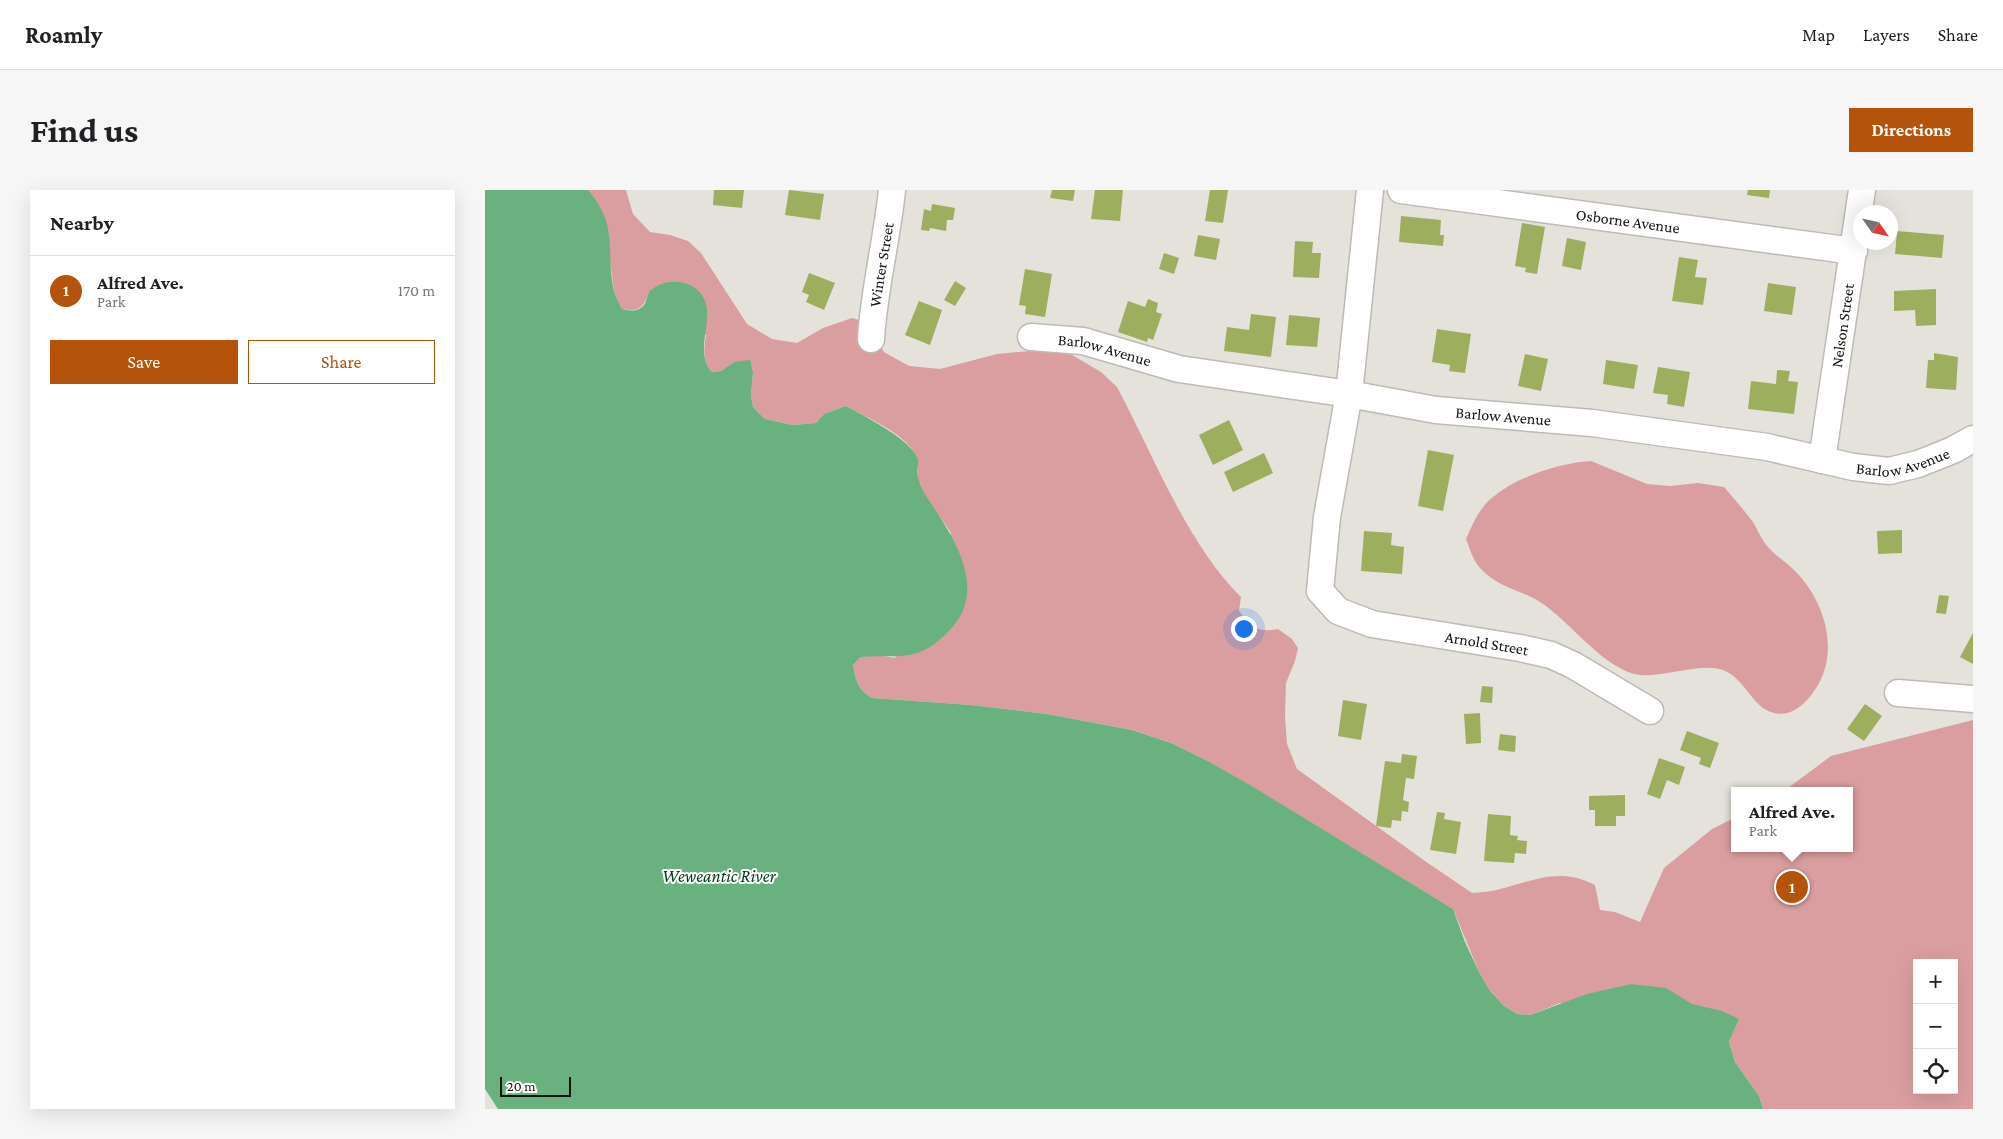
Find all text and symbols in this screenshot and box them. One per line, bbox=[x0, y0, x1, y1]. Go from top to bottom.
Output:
text: Roamly bbox=[25, 21, 102, 48]
text: Map bbox=[1802, 25, 1835, 45]
text: Layers bbox=[1863, 25, 1910, 45]
text: Share bbox=[1938, 25, 1978, 45]
button: Directions bbox=[1849, 108, 1973, 152]
text: Find us bbox=[30, 111, 138, 150]
street label: Osborne Avenue bbox=[1575, 205, 1681, 236]
north arrow bbox=[1853, 205, 1898, 250]
text: Nearby bbox=[50, 211, 114, 235]
street label: Winter Street bbox=[866, 220, 896, 308]
text: Alfred Ave. bbox=[97, 272, 184, 293]
text: 1 bbox=[63, 282, 69, 299]
text: 170 m bbox=[398, 282, 435, 299]
street label: Nelson Street bbox=[1827, 282, 1857, 369]
text: Park bbox=[97, 293, 125, 310]
street label: Barlow Avenue bbox=[1057, 331, 1153, 369]
button: Save bbox=[50, 340, 238, 384]
button: Share bbox=[248, 340, 435, 384]
street label: Barlow Avenue bbox=[1455, 403, 1552, 428]
street label: Barlow Avenue bbox=[1855, 444, 1952, 480]
your location bbox=[1231, 616, 1257, 642]
street label: Arnold Street bbox=[1444, 627, 1531, 658]
popup bbox=[1731, 787, 1853, 852]
text: Alfred Ave. bbox=[1749, 801, 1835, 822]
text: Park bbox=[1749, 822, 1777, 839]
water label: Weweantic River bbox=[662, 866, 777, 886]
pin: 1 bbox=[1776, 868, 1808, 906]
map controls bbox=[1913, 959, 1958, 1094]
button: + bbox=[1913, 959, 1958, 1004]
button: − bbox=[1913, 1004, 1958, 1049]
button: locate bbox=[1913, 1049, 1958, 1094]
scale bar bbox=[500, 1074, 571, 1097]
text: 20 m bbox=[507, 1078, 535, 1094]

